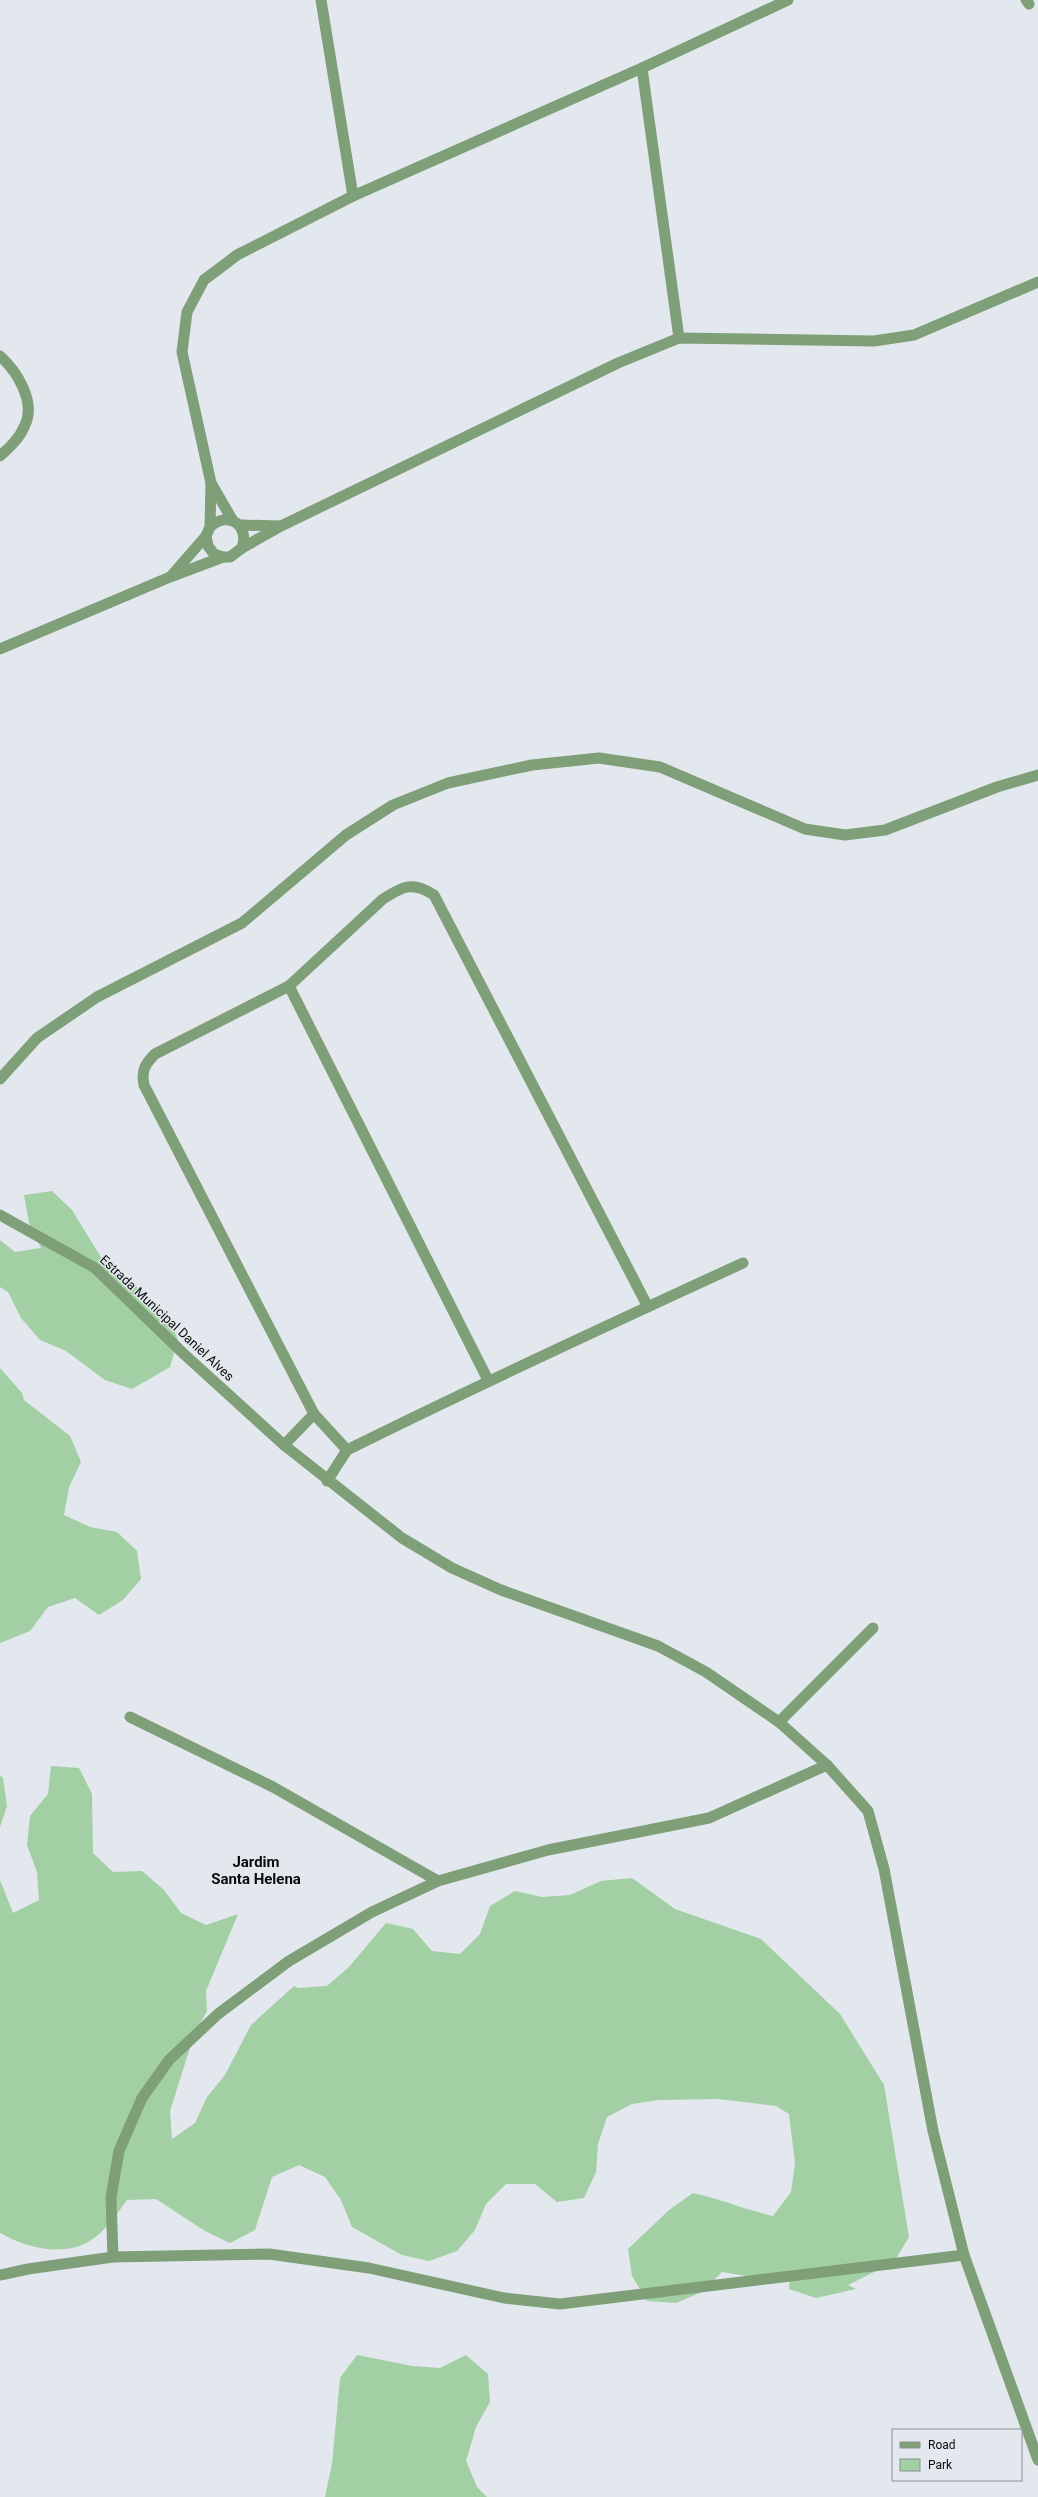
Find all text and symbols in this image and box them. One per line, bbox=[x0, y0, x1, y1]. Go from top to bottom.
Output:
street label: Estrada Municipal Daniel Alves bbox=[97, 1252, 237, 1384]
district label: Jardim Santa Helena bbox=[211, 1853, 301, 1888]
legend bbox=[892, 2429, 1022, 2481]
text: Road bbox=[928, 2438, 956, 2452]
text: Park bbox=[928, 2458, 953, 2472]

